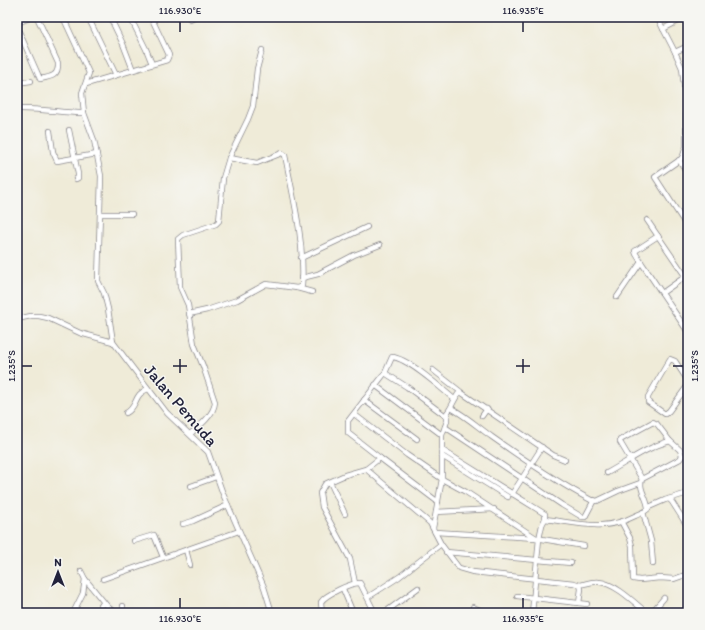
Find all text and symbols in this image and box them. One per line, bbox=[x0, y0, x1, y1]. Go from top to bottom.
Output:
text: 116.930°E bbox=[159, 4, 202, 17]
text: 116.935°E bbox=[502, 4, 544, 17]
text: 1.235°S bbox=[5, 350, 18, 382]
text: 1.235°S bbox=[688, 350, 701, 382]
street label: Jalan Pemuda bbox=[140, 360, 222, 450]
north arrow bbox=[38, 552, 78, 592]
text: N bbox=[54, 556, 62, 569]
text: 116.930°E bbox=[159, 612, 202, 625]
text: 116.935°E bbox=[502, 612, 544, 625]

